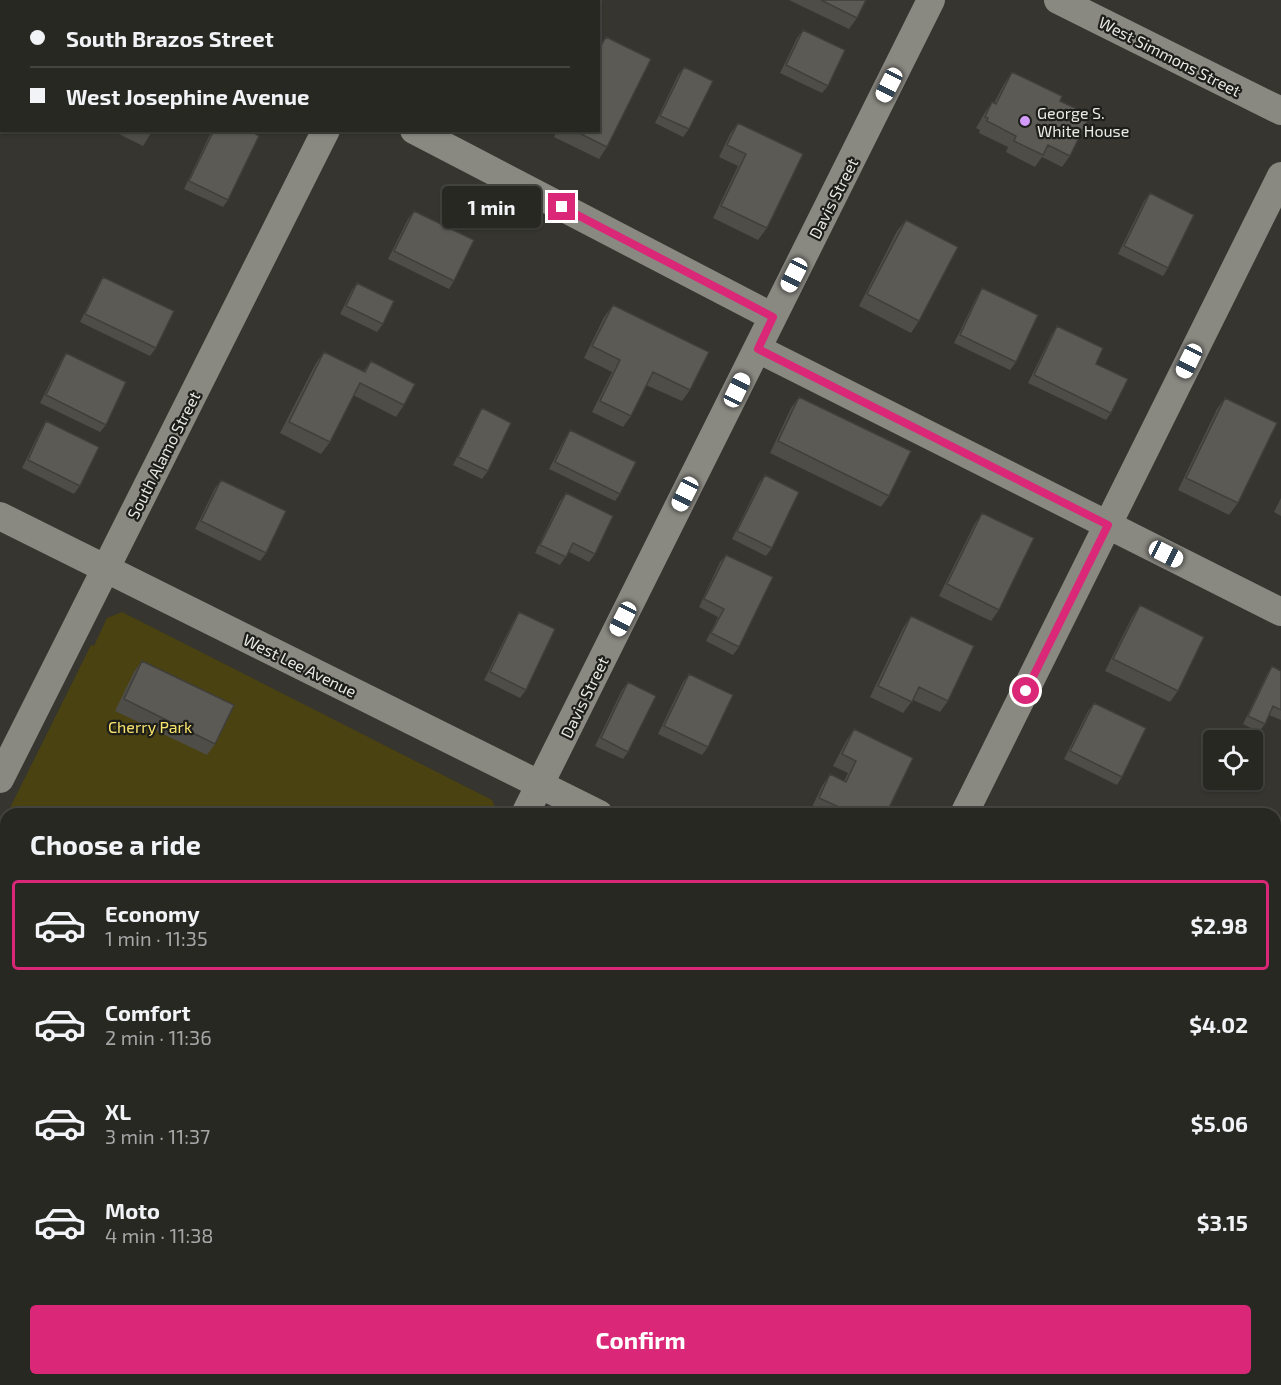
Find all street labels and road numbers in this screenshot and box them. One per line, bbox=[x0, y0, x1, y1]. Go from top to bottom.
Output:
street label: West Simmons Street bbox=[1096, 12, 1244, 100]
street label: Davis Street bbox=[805, 154, 861, 242]
street label: South Alamo Street bbox=[123, 388, 203, 522]
street label: West Lee Avenue bbox=[240, 629, 360, 701]
street label: Davis Street bbox=[556, 653, 612, 741]

